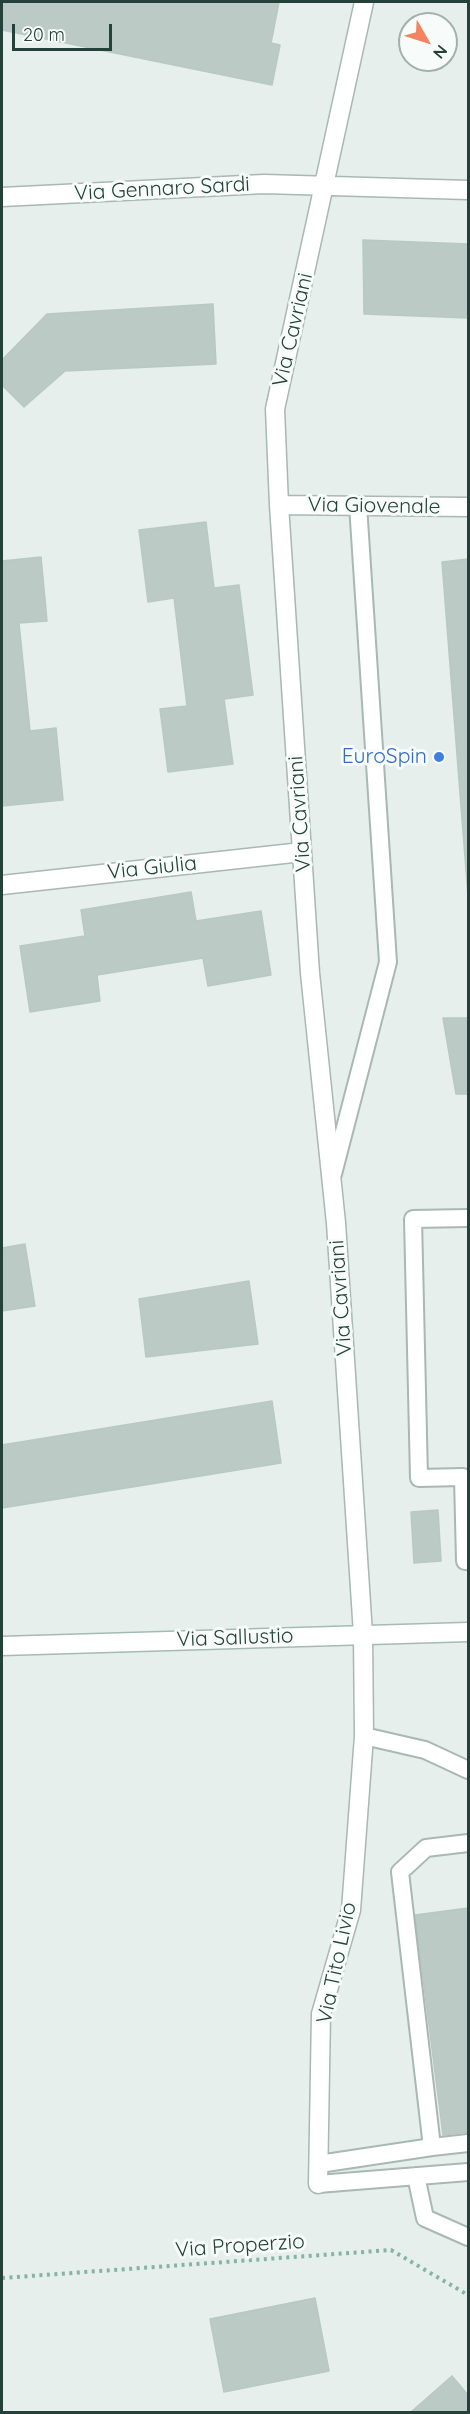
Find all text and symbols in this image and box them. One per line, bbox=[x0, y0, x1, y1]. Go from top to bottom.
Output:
scale bar bbox=[15, 12, 116, 50]
north arrow bbox=[398, 12, 458, 72]
text: 20 m bbox=[23, 23, 65, 46]
text: N bbox=[429, 41, 452, 63]
street label: Via Gennaro Sardi bbox=[74, 172, 250, 206]
street label: Via Cavriani bbox=[268, 271, 318, 389]
street label: Via Giovenale bbox=[307, 492, 441, 520]
place label: EuroSpin bbox=[342, 744, 427, 770]
marker: EuroSpin bbox=[432, 750, 446, 764]
street label: Via Cavriani bbox=[283, 755, 317, 873]
street label: Via Giulia bbox=[106, 851, 198, 885]
street label: Via Cavriani bbox=[324, 1239, 358, 1357]
street label: Via Sallustio bbox=[176, 1623, 294, 1653]
street label: Via Tito Livio bbox=[312, 1900, 362, 2026]
street label: Via Properzio bbox=[174, 2229, 306, 2263]

